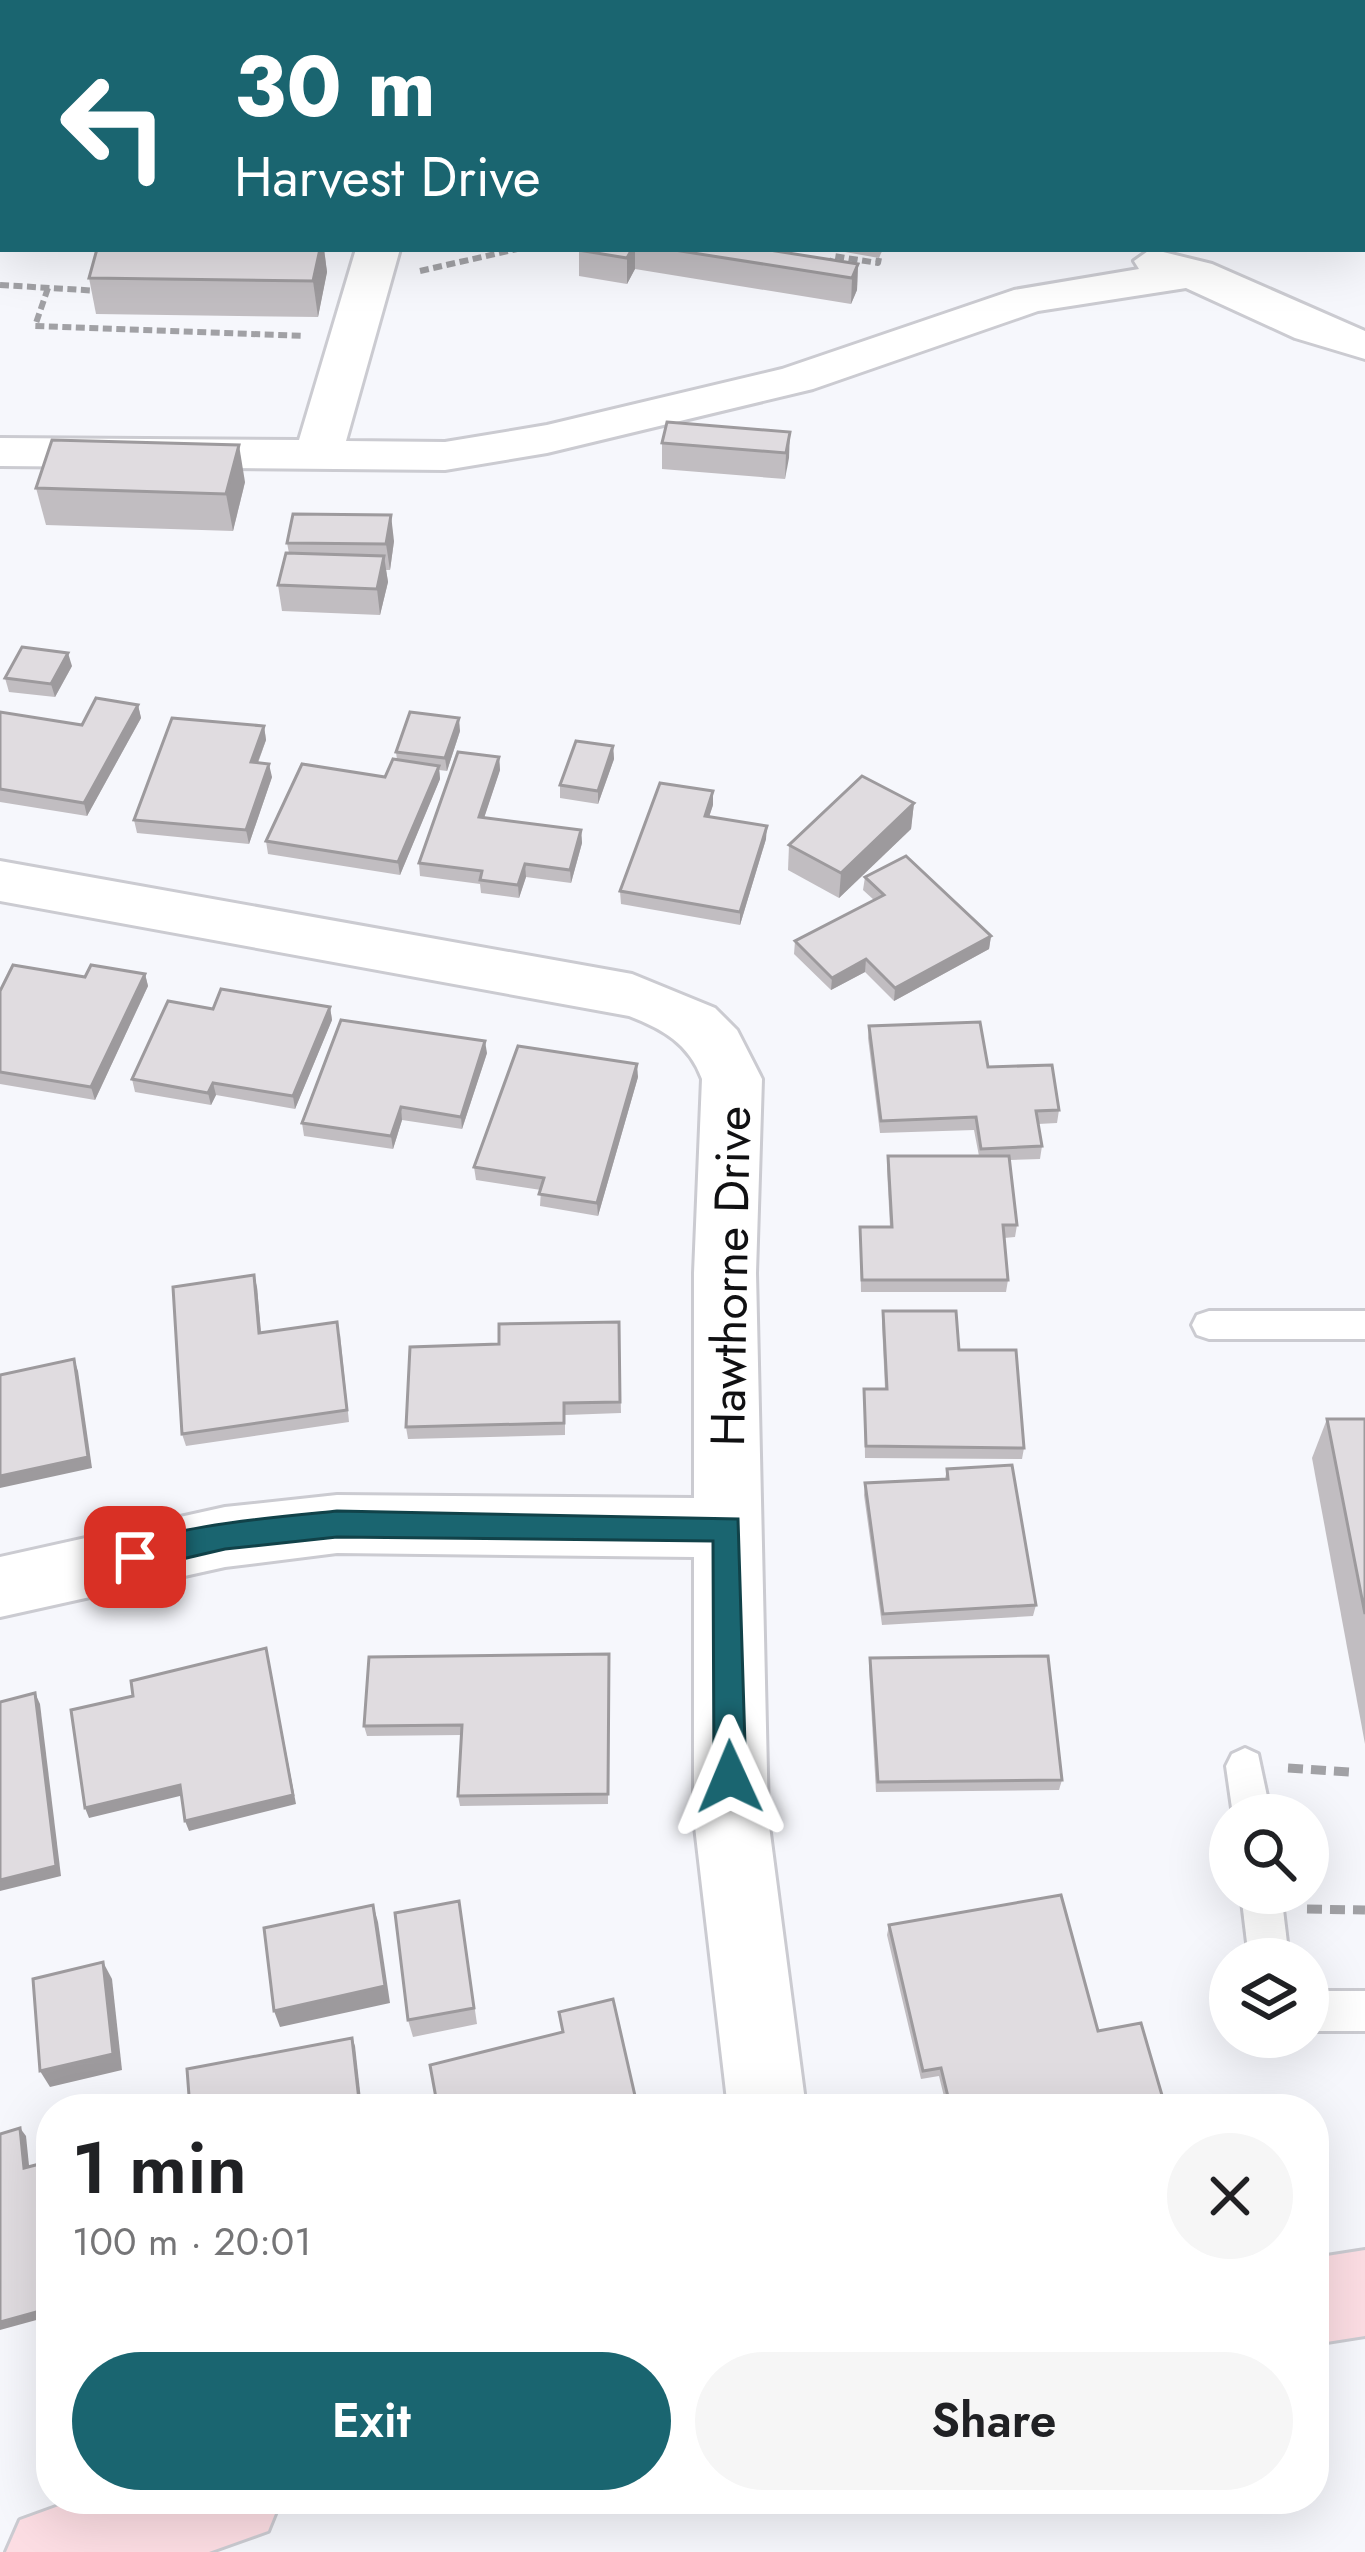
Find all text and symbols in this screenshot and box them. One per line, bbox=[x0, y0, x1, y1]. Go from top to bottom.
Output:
text: 30 m bbox=[234, 26, 436, 148]
icon: left bbox=[36, 48, 192, 204]
text: Harvest Drive bbox=[234, 138, 540, 216]
street label: Hawthorne Drive bbox=[693, 1105, 768, 1447]
pin bbox=[84, 1506, 186, 1608]
icon: arrive bbox=[102, 1524, 168, 1590]
position arrow bbox=[667, 1714, 793, 1840]
map controls bbox=[1209, 1794, 1329, 2058]
button: search bbox=[1209, 1794, 1329, 1914]
button: layers bbox=[1209, 1938, 1329, 2058]
text: 1 min bbox=[72, 2116, 247, 2220]
button: close bbox=[1167, 2133, 1293, 2259]
text: 100 m · 20:01 bbox=[72, 2213, 312, 2270]
button: Exit bbox=[72, 2352, 671, 2490]
button: Share bbox=[695, 2352, 1293, 2490]

